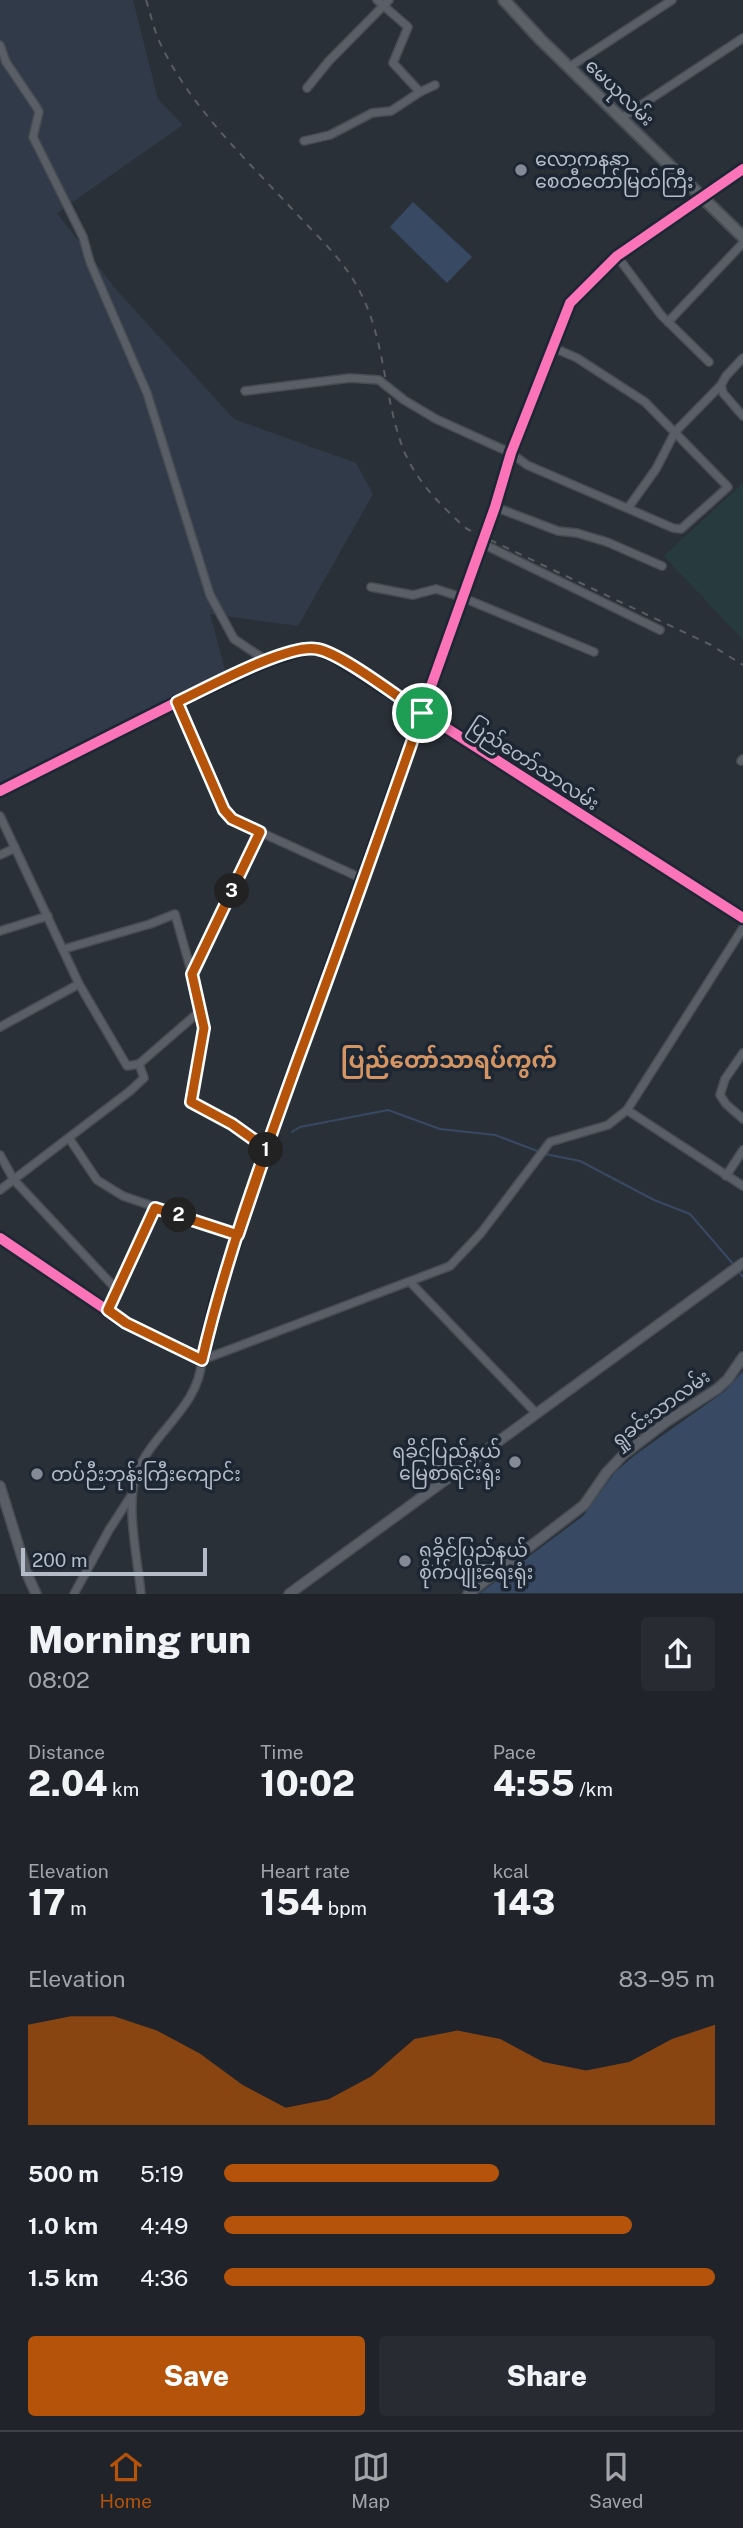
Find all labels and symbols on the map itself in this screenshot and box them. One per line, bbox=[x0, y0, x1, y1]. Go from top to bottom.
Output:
street label: မေယုလမ်း bbox=[577, 52, 661, 134]
place label: လောကနန္ဒာ စေတီတော်မြတ်ကြီး bbox=[535, 148, 693, 197]
marker: လောကနန္ဒာ စေတီတော်မြတ်ကြီး bbox=[513, 162, 529, 178]
pin bbox=[392, 683, 452, 743]
street label: ပြည်တော်သာလမ်း bbox=[462, 711, 605, 819]
pin: 3 bbox=[215, 874, 250, 908]
district label: ပြည်တော်သာရပ်ကွက် bbox=[341, 1044, 557, 1079]
pin: 1 bbox=[248, 1132, 284, 1168]
pin: 2 bbox=[162, 1198, 196, 1232]
street label: ရှုခင်းသာလမ်း bbox=[604, 1362, 717, 1455]
place label: ရခိုင်ပြည်နယ် မြေစာရင်းရုံး bbox=[392, 1437, 501, 1490]
marker: ရခိုင်ပြည်နယ် မြေစာရင်းရုံး bbox=[507, 1454, 523, 1470]
place label: တပ်ဉီးဘုန်းကြီးကျောင်း bbox=[51, 1460, 241, 1491]
marker: တပ်ဉီးဘုန်းကြီးကျောင်း bbox=[29, 1466, 45, 1482]
place label: ရခိုင်ပြည်နယ် စိုက်ပျိုးရေးရုံး bbox=[419, 1536, 533, 1589]
scale bar bbox=[21, 1545, 206, 1576]
marker: ရခိုင်ပြည်နယ် စိုက်ပျိုးရေးရုံး bbox=[397, 1553, 413, 1569]

